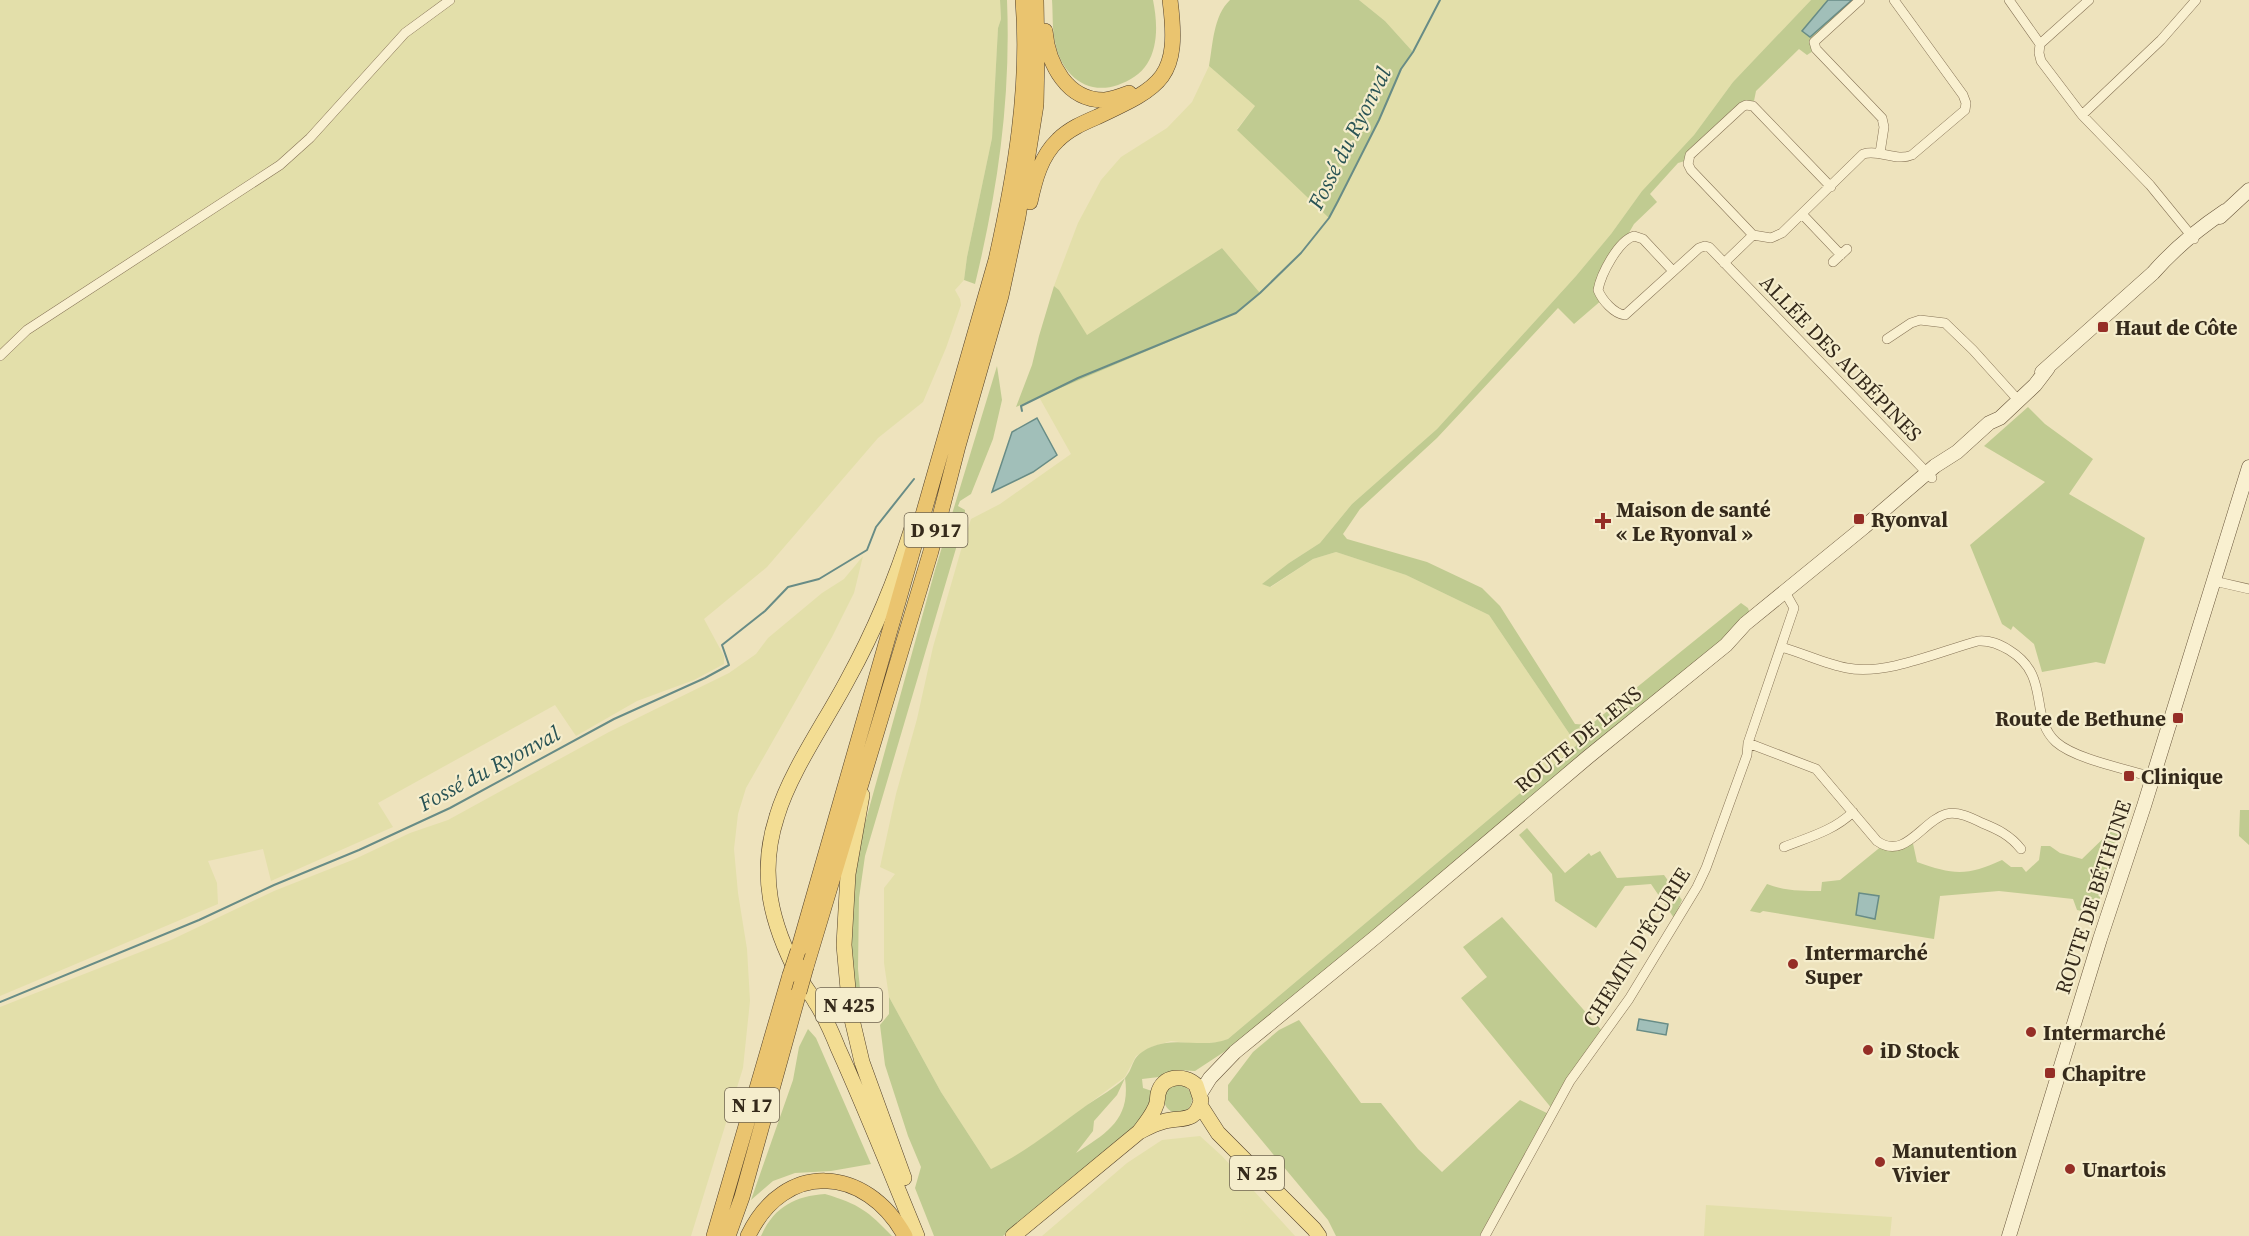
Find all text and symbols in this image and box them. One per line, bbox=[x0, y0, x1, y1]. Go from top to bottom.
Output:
water label: Fossé du Ryonval bbox=[1300, 61, 1398, 215]
street label: ALLÉE DES AUBÉPINES bbox=[1753, 268, 1929, 448]
place label: Haut de Côte bbox=[2115, 313, 2238, 342]
marker: Haut de Côte bbox=[2096, 320, 2110, 334]
place label: Maison de santé « Le Ryonval » bbox=[1616, 495, 1771, 548]
place label: Ryonval bbox=[1871, 505, 1948, 534]
marker: Maison de santé « Le Ryonval » bbox=[1594, 512, 1612, 530]
marker: Ryonval bbox=[1852, 512, 1866, 526]
road number: D 917 bbox=[904, 513, 968, 547]
street label: ROUTE DE LENS bbox=[1508, 679, 1648, 799]
place label: Route de Bethune bbox=[1995, 704, 2166, 733]
marker: Route de Bethune bbox=[2171, 711, 2185, 725]
water label: Fossé du Ryonval bbox=[412, 718, 566, 818]
place label: Clinique bbox=[2141, 762, 2223, 791]
marker: Clinique bbox=[2122, 769, 2136, 783]
street label: ROUTE DE BÉTHUNE bbox=[2048, 796, 2138, 998]
street label: CHEMIN D'ÉCURIE bbox=[1575, 862, 1697, 1032]
place label: Intermarché Super bbox=[1805, 938, 1928, 991]
marker: Intermarché Super bbox=[1786, 957, 1800, 971]
road number: N 425 bbox=[816, 988, 882, 1022]
place label: Intermarché bbox=[2043, 1018, 2166, 1047]
marker: Intermarché bbox=[2024, 1025, 2038, 1039]
place label: iD Stock bbox=[1880, 1036, 1960, 1065]
marker: iD Stock bbox=[1861, 1043, 1875, 1057]
place label: Chapitre bbox=[2062, 1059, 2146, 1088]
marker: Chapitre bbox=[2043, 1066, 2057, 1080]
road number: N 17 bbox=[725, 1088, 779, 1122]
place label: Manutention Vivier bbox=[1892, 1136, 2017, 1189]
marker: Manutention Vivier bbox=[1873, 1155, 1887, 1169]
place label: Unartois bbox=[2082, 1155, 2166, 1184]
road number: N 25 bbox=[1230, 1156, 1284, 1190]
marker: Unartois bbox=[2063, 1162, 2077, 1176]

